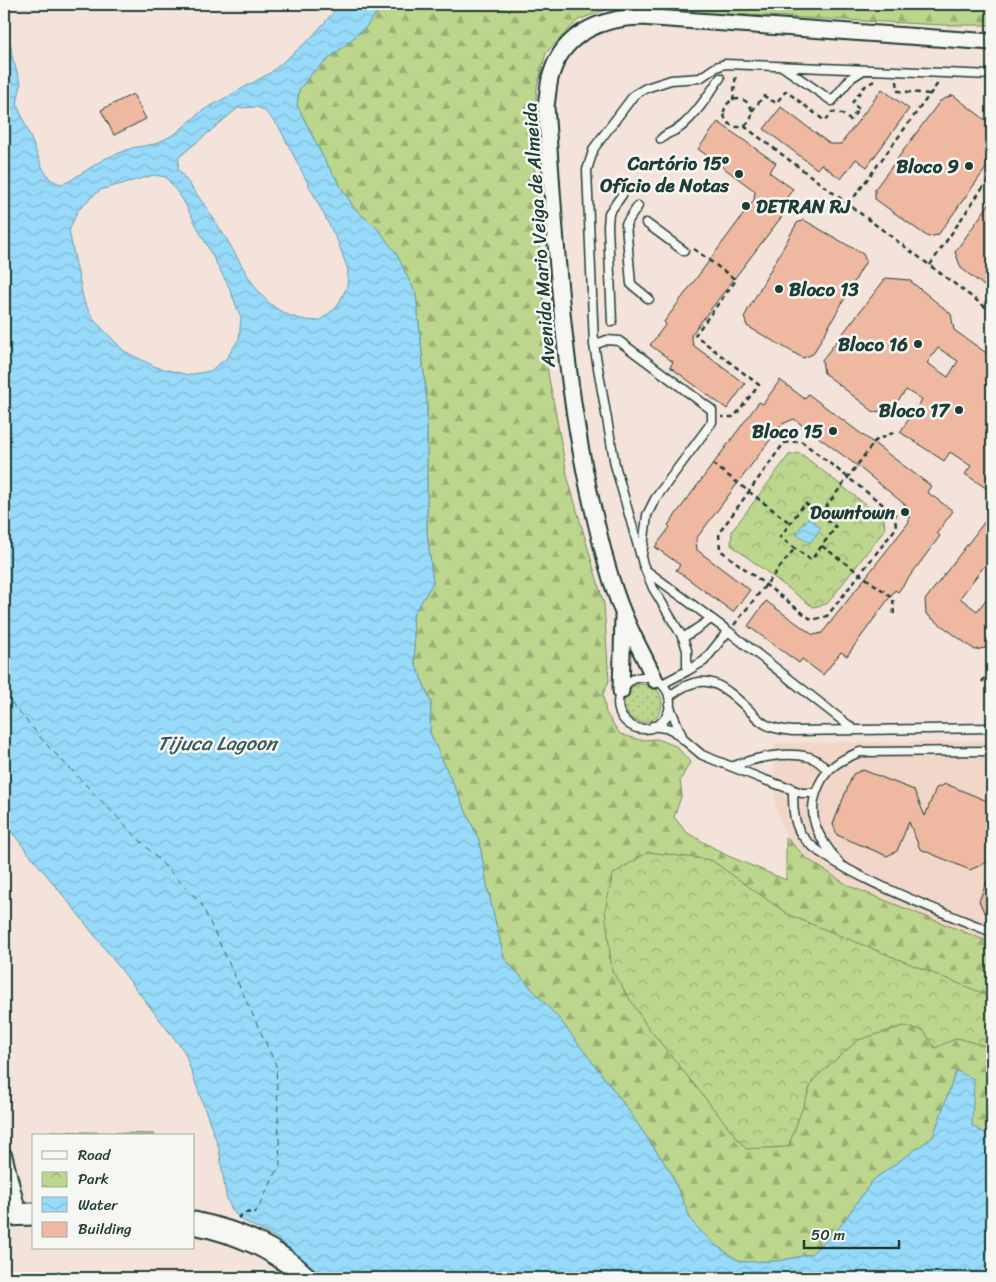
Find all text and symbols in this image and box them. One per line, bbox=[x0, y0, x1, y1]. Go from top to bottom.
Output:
street label: Avenida Mario Veiga de Almeida bbox=[513, 101, 565, 370]
place label: Cartório 15º Ofício de Notas bbox=[600, 147, 730, 202]
place label: Bloco 9 bbox=[896, 150, 959, 183]
marker: Bloco 9 bbox=[963, 160, 975, 172]
marker: Cartório 15º Ofício de Notas bbox=[733, 168, 745, 180]
place label: DETRAN RJ bbox=[756, 190, 851, 223]
marker: DETRAN RJ bbox=[740, 200, 752, 212]
place label: Bloco 13 bbox=[789, 273, 859, 306]
marker: Bloco 13 bbox=[773, 283, 785, 295]
place label: Bloco 16 bbox=[838, 328, 908, 361]
marker: Bloco 16 bbox=[912, 338, 924, 350]
place label: Bloco 17 bbox=[879, 394, 951, 427]
marker: Bloco 17 bbox=[953, 404, 965, 416]
place label: Bloco 15 bbox=[752, 415, 823, 448]
marker: Bloco 15 bbox=[827, 425, 839, 437]
place label: Downtown bbox=[810, 496, 896, 529]
marker: Downtown bbox=[899, 506, 911, 518]
water label: Tijuca Lagoon bbox=[157, 726, 279, 761]
legend bbox=[32, 1134, 195, 1250]
text: Road bbox=[78, 1142, 111, 1168]
text: Park bbox=[78, 1166, 109, 1192]
text: Water bbox=[78, 1192, 118, 1218]
text: Building bbox=[78, 1216, 132, 1242]
scale bar bbox=[804, 1217, 898, 1249]
text: 50 m bbox=[811, 1222, 846, 1248]

